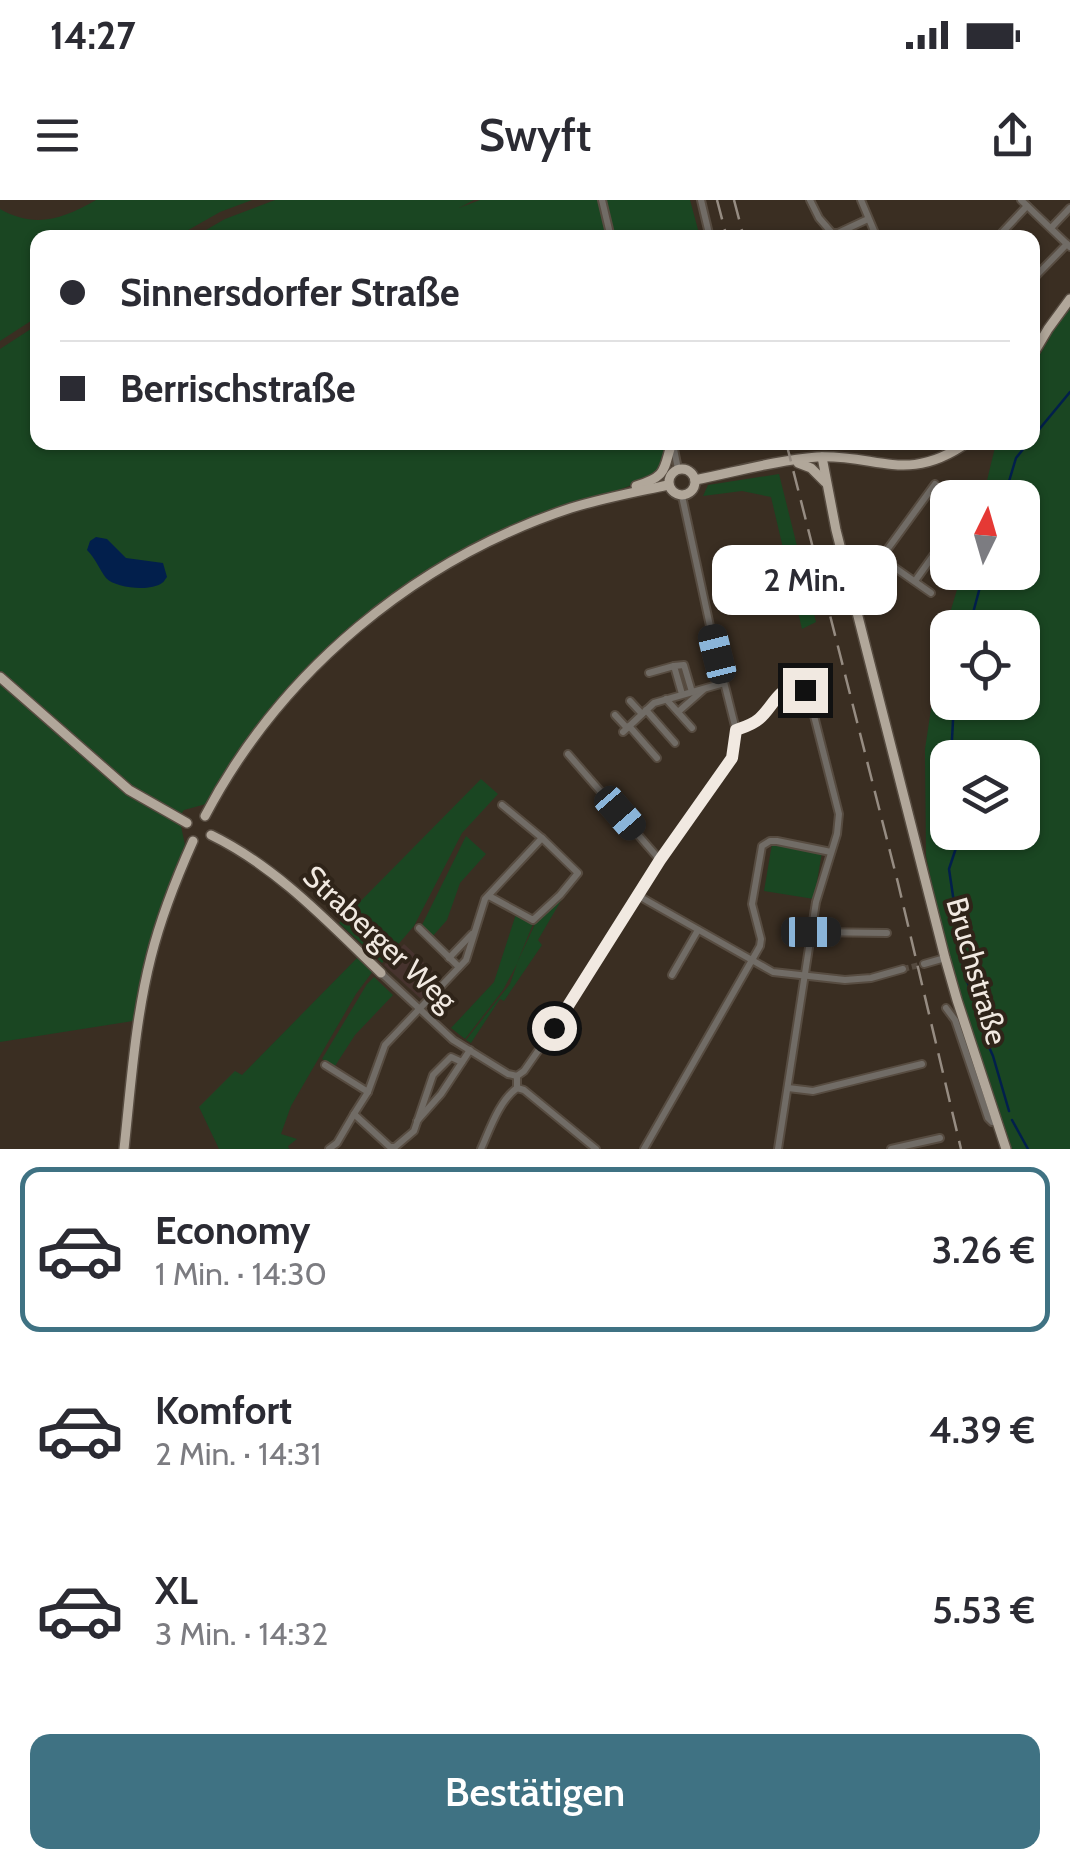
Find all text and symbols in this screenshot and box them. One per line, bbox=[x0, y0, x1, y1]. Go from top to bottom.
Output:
text: 14:27 bbox=[50, 12, 136, 59]
icon: menu bbox=[30, 108, 85, 163]
text: Swyft bbox=[479, 108, 591, 162]
icon: share bbox=[985, 108, 1040, 163]
text: Sinnersdorfer Straße bbox=[120, 269, 460, 316]
text: Berrischstraße bbox=[120, 365, 356, 412]
north arrow bbox=[930, 480, 1040, 590]
map controls bbox=[930, 480, 1040, 850]
callout: 2 Min. bbox=[712, 545, 898, 615]
text: 2 Min. bbox=[763, 560, 846, 599]
button: locate bbox=[930, 610, 1040, 720]
car bbox=[695, 621, 739, 687]
route end bbox=[783, 668, 828, 713]
button: layers bbox=[930, 740, 1040, 850]
car bbox=[589, 781, 651, 845]
street label: Straberger Weg bbox=[296, 858, 465, 1019]
street label: Bruchstraße bbox=[938, 893, 1016, 1049]
car bbox=[781, 917, 841, 947]
route start bbox=[532, 1006, 577, 1051]
icon: car bbox=[35, 1205, 125, 1295]
text: Economy bbox=[155, 1207, 310, 1254]
text: 3.26 € bbox=[932, 1226, 1035, 1273]
text: 1 Min. · 14:30 bbox=[155, 1254, 327, 1293]
icon: car bbox=[35, 1385, 125, 1475]
text: Komfort bbox=[155, 1387, 292, 1434]
text: 4.39 € bbox=[929, 1406, 1035, 1453]
text: 2 Min. · 14:31 bbox=[155, 1434, 321, 1473]
icon: car bbox=[35, 1565, 125, 1655]
text: XL bbox=[155, 1567, 198, 1614]
text: 5.53 € bbox=[932, 1586, 1035, 1633]
text: 3 Min. · 14:32 bbox=[155, 1614, 328, 1653]
button: Bestätigen bbox=[30, 1734, 1040, 1849]

